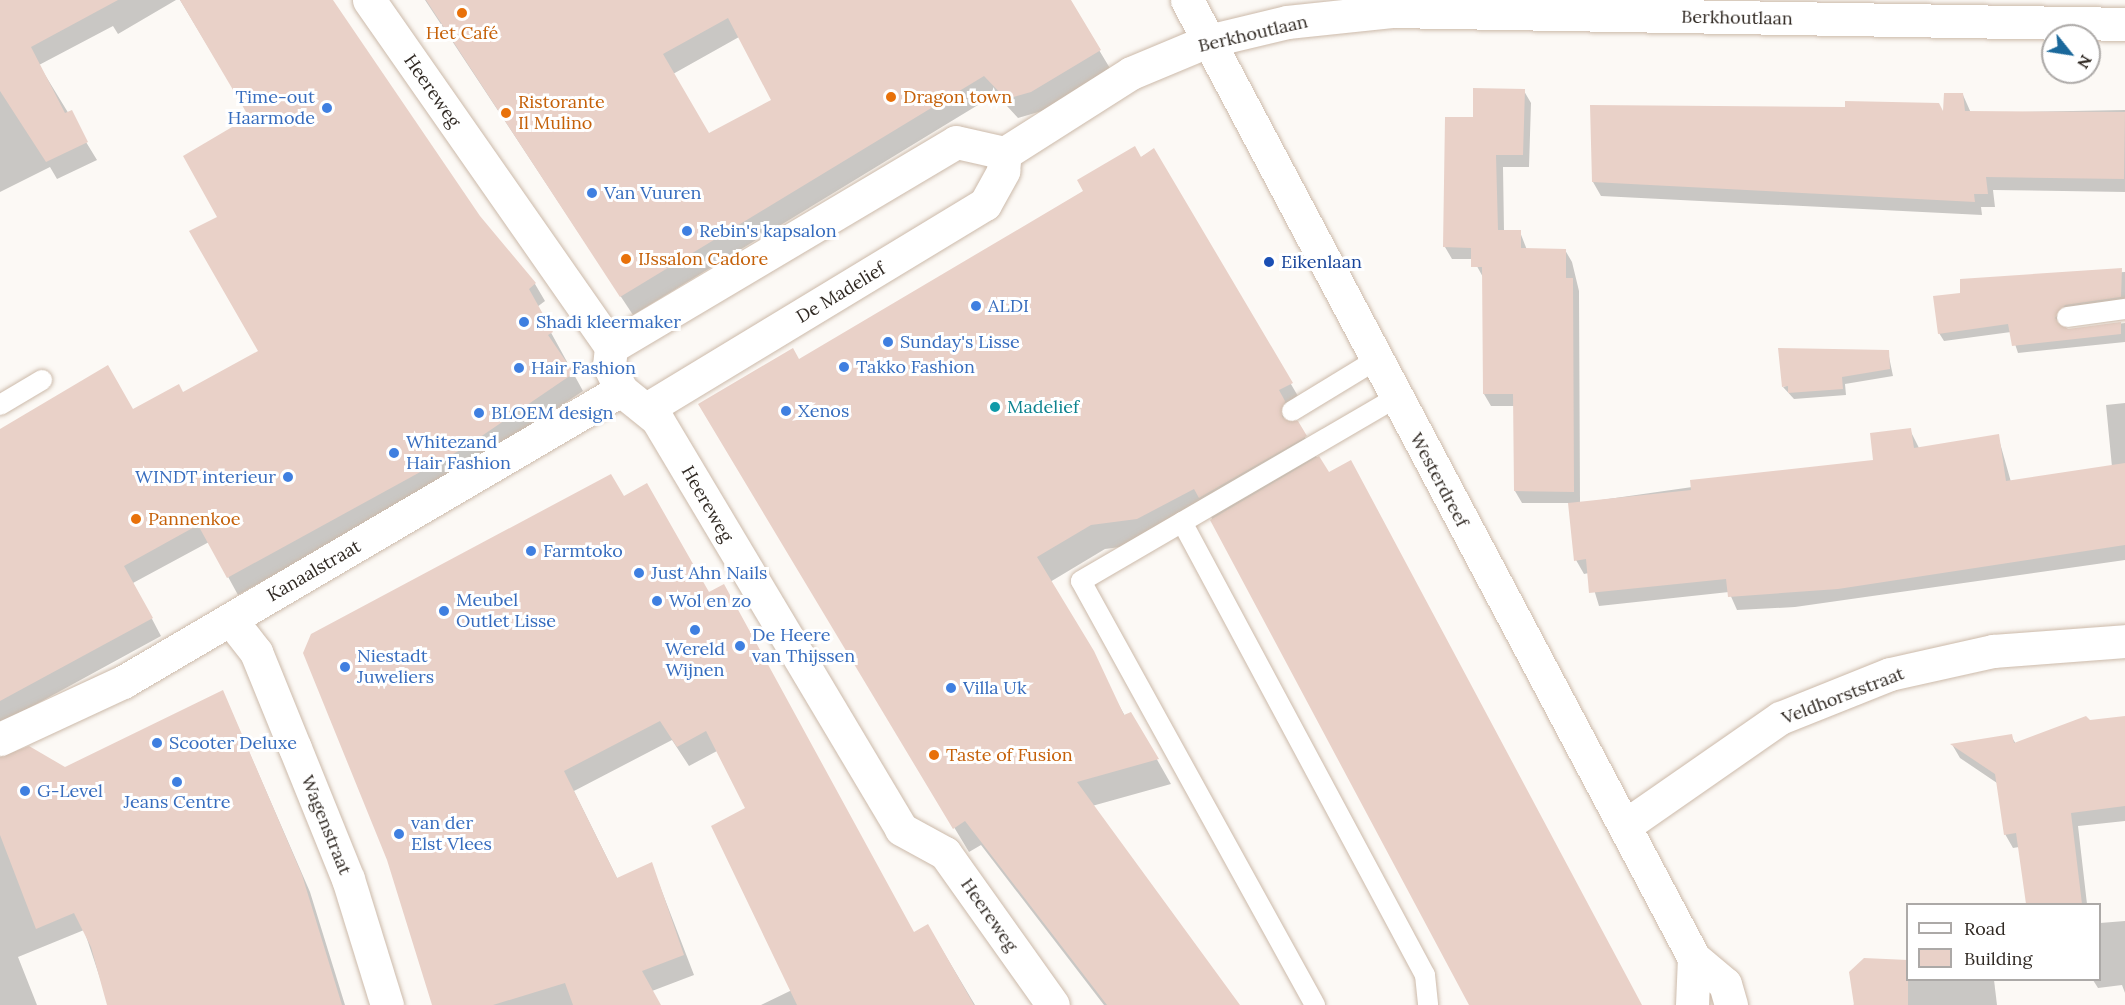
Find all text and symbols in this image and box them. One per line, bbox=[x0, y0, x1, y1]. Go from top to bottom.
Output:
marker: Het Café bbox=[455, 6, 469, 20]
street label: Berkhoutlaan bbox=[1681, 6, 1793, 30]
street label: Berkhoutlaan bbox=[1196, 11, 1310, 57]
place label: Het Café bbox=[426, 22, 498, 44]
north arrow bbox=[2041, 24, 2101, 84]
street label: Heereweg bbox=[399, 50, 465, 132]
text: N bbox=[2073, 52, 2097, 72]
place label: Dragon town bbox=[903, 86, 1012, 108]
place label: Time-out Haarmode bbox=[228, 87, 315, 130]
marker: Dragon town bbox=[884, 90, 898, 104]
place label: Ristorante Il Mulino bbox=[518, 92, 605, 134]
marker: Time-out Haarmode bbox=[320, 101, 334, 115]
marker: Ristorante Il Mulino bbox=[499, 106, 513, 120]
place label: Van Vuuren bbox=[604, 182, 702, 204]
marker: Van Vuuren bbox=[585, 186, 599, 200]
place label: Rebin's kapsalon bbox=[699, 220, 837, 242]
marker: Rebin's kapsalon bbox=[680, 224, 694, 238]
place label: IJssalon Cadore bbox=[638, 248, 768, 270]
place label: Eikenlaan bbox=[1281, 251, 1362, 273]
marker: IJssalon Cadore bbox=[619, 252, 633, 266]
marker: Eikenlaan bbox=[1262, 255, 1276, 269]
street label: De Madelief bbox=[793, 258, 889, 328]
place label: ALDI bbox=[988, 295, 1029, 317]
marker: ALDI bbox=[969, 299, 983, 313]
place label: Shadi kleermaker bbox=[536, 311, 681, 333]
marker: Shadi kleermaker bbox=[517, 315, 531, 329]
place label: Sunday's Lisse bbox=[900, 331, 1020, 353]
marker: Sunday's Lisse bbox=[881, 335, 895, 349]
place label: Takko Fashion bbox=[856, 356, 975, 378]
place label: Hair Fashion bbox=[531, 357, 636, 379]
marker: Takko Fashion bbox=[837, 360, 851, 374]
marker: Hair Fashion bbox=[512, 361, 526, 375]
place label: Madelief bbox=[1007, 396, 1079, 418]
place label: Xenos bbox=[798, 400, 849, 422]
marker: Madelief bbox=[988, 400, 1002, 414]
place label: BLOEM design bbox=[491, 402, 613, 424]
marker: Xenos bbox=[779, 404, 793, 418]
marker: BLOEM design bbox=[472, 406, 486, 420]
street label: Westerdreef bbox=[1405, 429, 1473, 531]
place label: Whitezand Hair Fashion bbox=[406, 432, 511, 474]
marker: Whitezand Hair Fashion bbox=[387, 446, 401, 460]
street label: Heereweg bbox=[677, 462, 737, 546]
place label: WINDT interieur bbox=[135, 466, 276, 488]
marker: WINDT interieur bbox=[281, 470, 295, 484]
place label: Pannenkoe bbox=[148, 508, 240, 530]
marker: Pannenkoe bbox=[129, 512, 143, 526]
street label: Kanaalstraat bbox=[263, 536, 365, 606]
place label: Farmtoko bbox=[543, 540, 623, 562]
marker: Farmtoko bbox=[524, 544, 538, 558]
place label: Just Ahn Nails bbox=[651, 562, 767, 584]
marker: Just Ahn Nails bbox=[632, 566, 646, 580]
place label: Meubel Outlet Lisse bbox=[456, 590, 556, 632]
place label: Wol en zo bbox=[669, 590, 751, 612]
marker: Wol en zo bbox=[650, 594, 664, 608]
marker: Meubel Outlet Lisse bbox=[437, 604, 451, 618]
marker: Wereld Wijnen bbox=[688, 623, 702, 637]
place label: De Heere van Thijssen bbox=[752, 625, 855, 668]
place label: Wereld Wijnen bbox=[665, 639, 725, 682]
marker: De Heere van Thijssen bbox=[733, 639, 747, 653]
place label: Niestadt Juweliers bbox=[357, 646, 434, 688]
marker: Niestadt Juweliers bbox=[338, 660, 352, 674]
street label: Veldhorststraat bbox=[1779, 663, 1907, 729]
place label: Villa Uk bbox=[963, 677, 1027, 699]
marker: Villa Uk bbox=[944, 681, 958, 695]
place label: Scooter Deluxe bbox=[169, 732, 297, 754]
marker: Scooter Deluxe bbox=[150, 736, 164, 750]
place label: Taste of Fusion bbox=[946, 744, 1073, 766]
marker: Taste of Fusion bbox=[927, 748, 941, 762]
street label: Wagenstraat bbox=[296, 772, 356, 878]
marker: Jeans Centre bbox=[170, 775, 184, 789]
place label: G-Level bbox=[37, 780, 103, 802]
marker: G-Level bbox=[18, 784, 32, 798]
place label: Jeans Centre bbox=[124, 791, 230, 813]
place label: van der Elst Vlees bbox=[411, 813, 492, 856]
marker: van der Elst Vlees bbox=[392, 827, 406, 841]
street label: Heereweg bbox=[956, 874, 1022, 956]
legend bbox=[1906, 903, 2101, 981]
text: Road bbox=[1964, 917, 2006, 940]
text: Building bbox=[1964, 947, 2032, 970]

